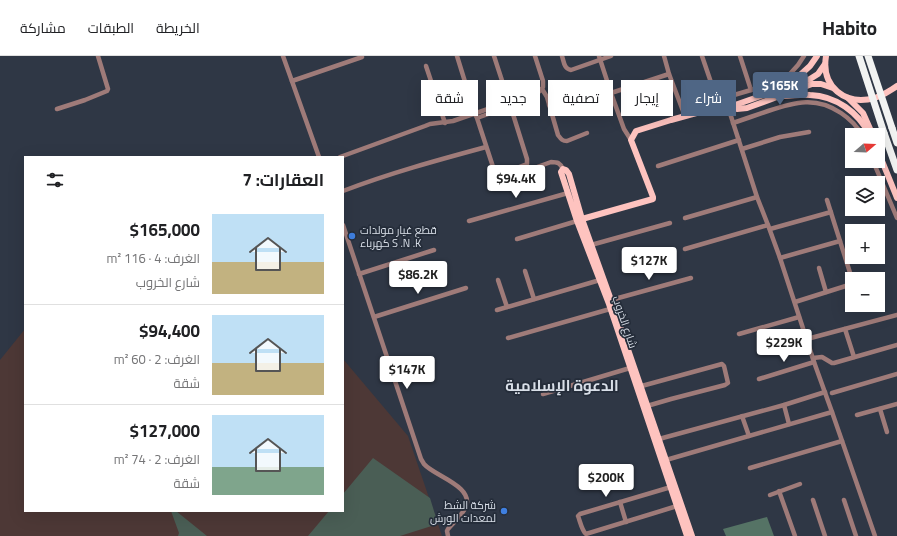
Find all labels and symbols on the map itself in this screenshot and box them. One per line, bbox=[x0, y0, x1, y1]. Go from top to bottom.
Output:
pin: $165K bbox=[752, 72, 808, 106]
north arrow bbox=[845, 128, 885, 168]
pin: $94.4K bbox=[483, 165, 549, 199]
place label: قطع غيار مولدات كهرباء S .N .K bbox=[360, 220, 437, 253]
marker: قطع غيار مولدات كهرباء S .N .K bbox=[347, 231, 357, 241]
pin: $127K bbox=[621, 247, 677, 281]
pin: $86.2K bbox=[385, 261, 451, 295]
street label: شارع الخروب bbox=[607, 293, 643, 351]
pin: $229K bbox=[756, 329, 812, 363]
pin: $147K bbox=[379, 356, 435, 390]
district label: الدعوة الإسلامية bbox=[505, 371, 619, 400]
pin: $200K bbox=[578, 464, 634, 498]
place label: شركة الشط لمعدات الورش bbox=[430, 495, 496, 528]
marker: شركة الشط لمعدات الورش bbox=[499, 506, 509, 516]

